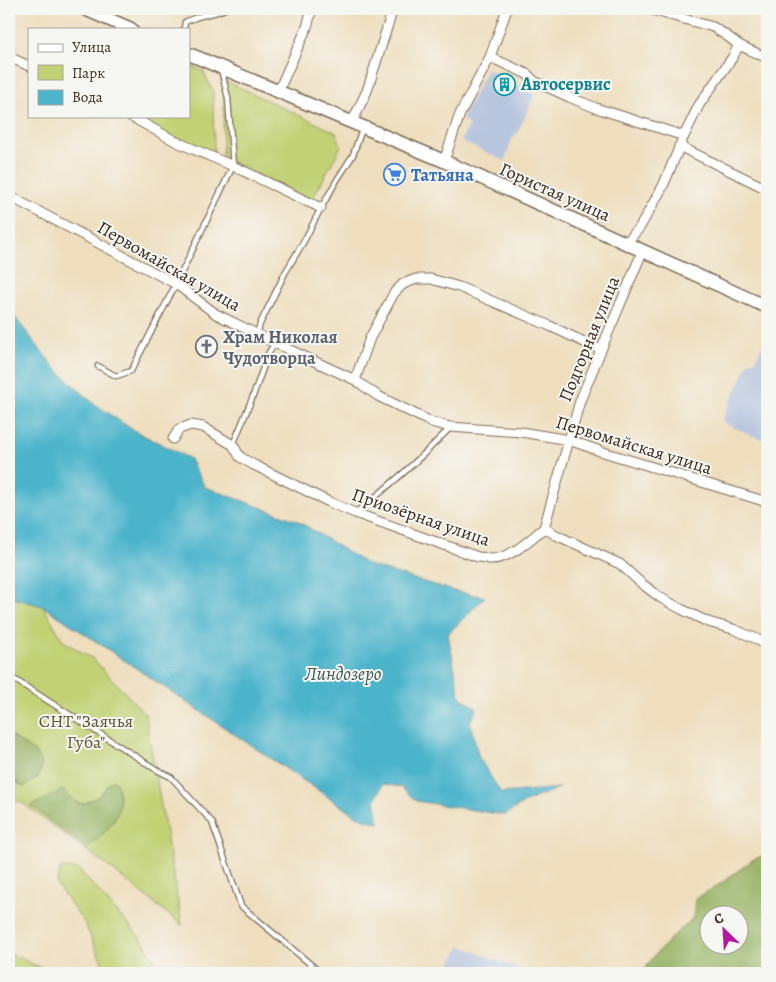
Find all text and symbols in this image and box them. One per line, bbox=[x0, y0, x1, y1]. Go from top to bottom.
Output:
legend bbox=[28, 28, 190, 118]
text: Улица bbox=[72, 37, 111, 57]
text: Парк bbox=[72, 63, 105, 83]
building icon: Автосервис bbox=[493, 72, 517, 96]
place label: Автосервис bbox=[520, 72, 611, 96]
text: Вода bbox=[72, 87, 103, 107]
street label: Гористая улица bbox=[496, 157, 615, 227]
supermarket icon: Татьяна bbox=[383, 163, 407, 187]
place label: Татьяна bbox=[411, 163, 474, 187]
street label: Первомайская улица bbox=[93, 215, 246, 317]
street label: Подгорная улица bbox=[553, 272, 625, 405]
place label: Храм Николая Чудотворца bbox=[223, 325, 338, 370]
church icon: Храм Николая Чудотворца bbox=[195, 335, 219, 359]
street label: Первомайская улица bbox=[553, 410, 716, 480]
street label: Приозёрная улица bbox=[349, 482, 494, 552]
water label: Линдозеро bbox=[303, 661, 382, 687]
park label: СНТ "Заячья Губа" bbox=[39, 709, 133, 754]
north arrow bbox=[698, 904, 748, 954]
text: С bbox=[711, 908, 727, 929]

